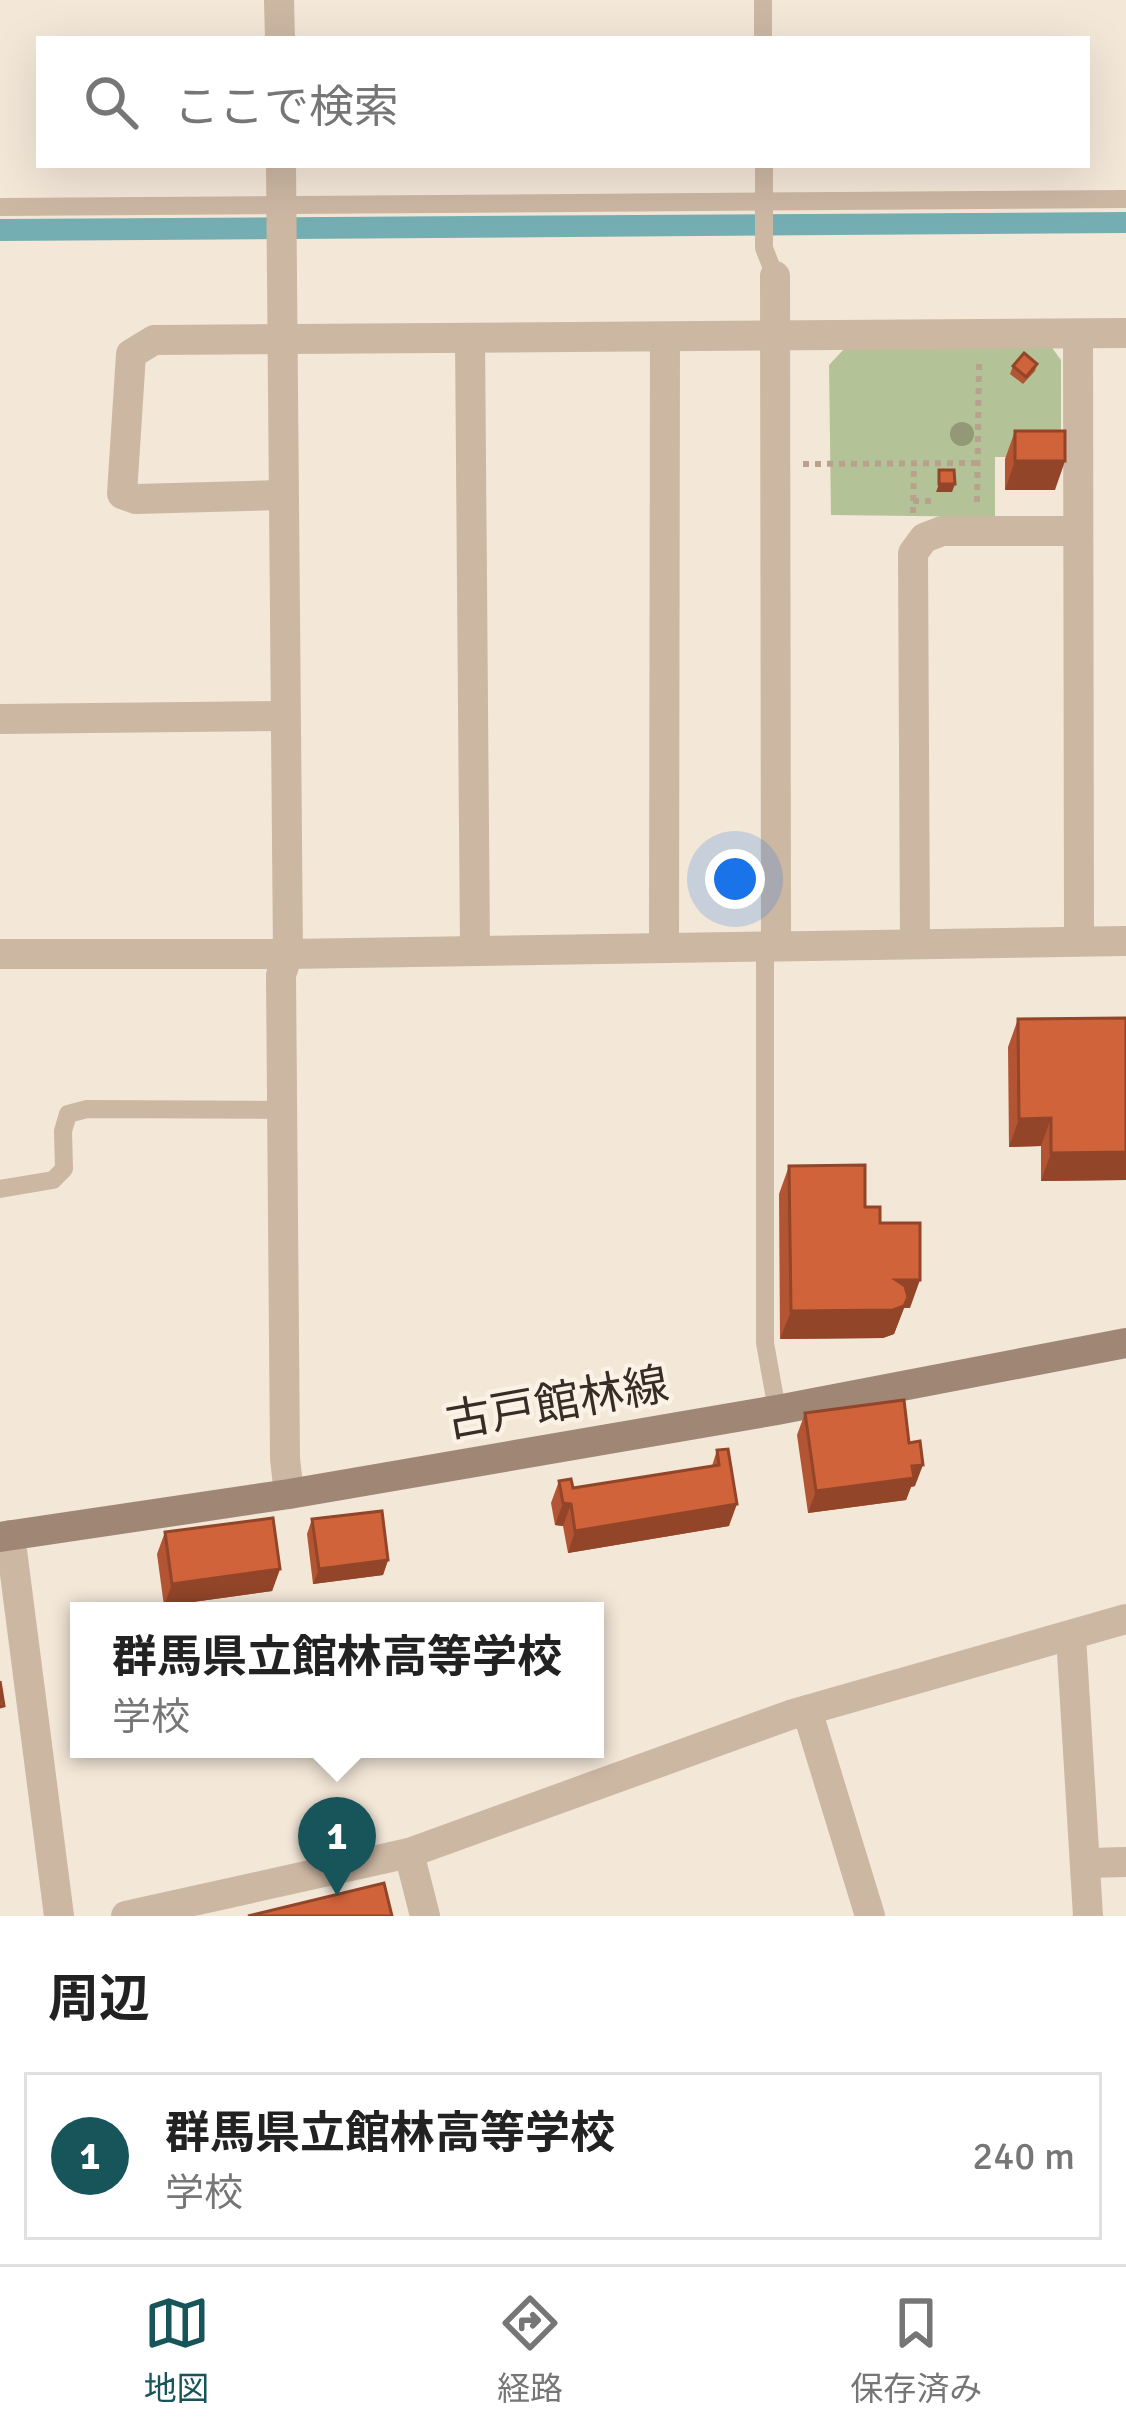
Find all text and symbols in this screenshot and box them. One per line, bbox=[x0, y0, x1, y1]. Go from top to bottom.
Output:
search box bbox=[36, 36, 1090, 168]
icon: search bbox=[78, 69, 144, 135]
text: ここで検索 bbox=[174, 80, 399, 135]
your location bbox=[705, 849, 765, 909]
street label: 古戸館林線 bbox=[442, 1357, 673, 1450]
popup bbox=[70, 1602, 604, 1758]
text: 群馬県立館林高等学校 bbox=[112, 1630, 562, 1685]
text: 学校 bbox=[112, 1693, 190, 1741]
pin: 1 bbox=[298, 1797, 376, 1896]
text: 周辺 bbox=[48, 1968, 150, 2031]
text: 群馬県立館林高等学校 bbox=[165, 2106, 615, 2161]
text: 1 bbox=[79, 2132, 101, 2180]
text: 240 m bbox=[972, 2132, 1075, 2180]
text: 学校 bbox=[165, 2169, 243, 2217]
tab: 地図 bbox=[144, 2290, 210, 2410]
tab: 経路 bbox=[497, 2290, 563, 2410]
tab: 保存済み bbox=[850, 2290, 982, 2410]

